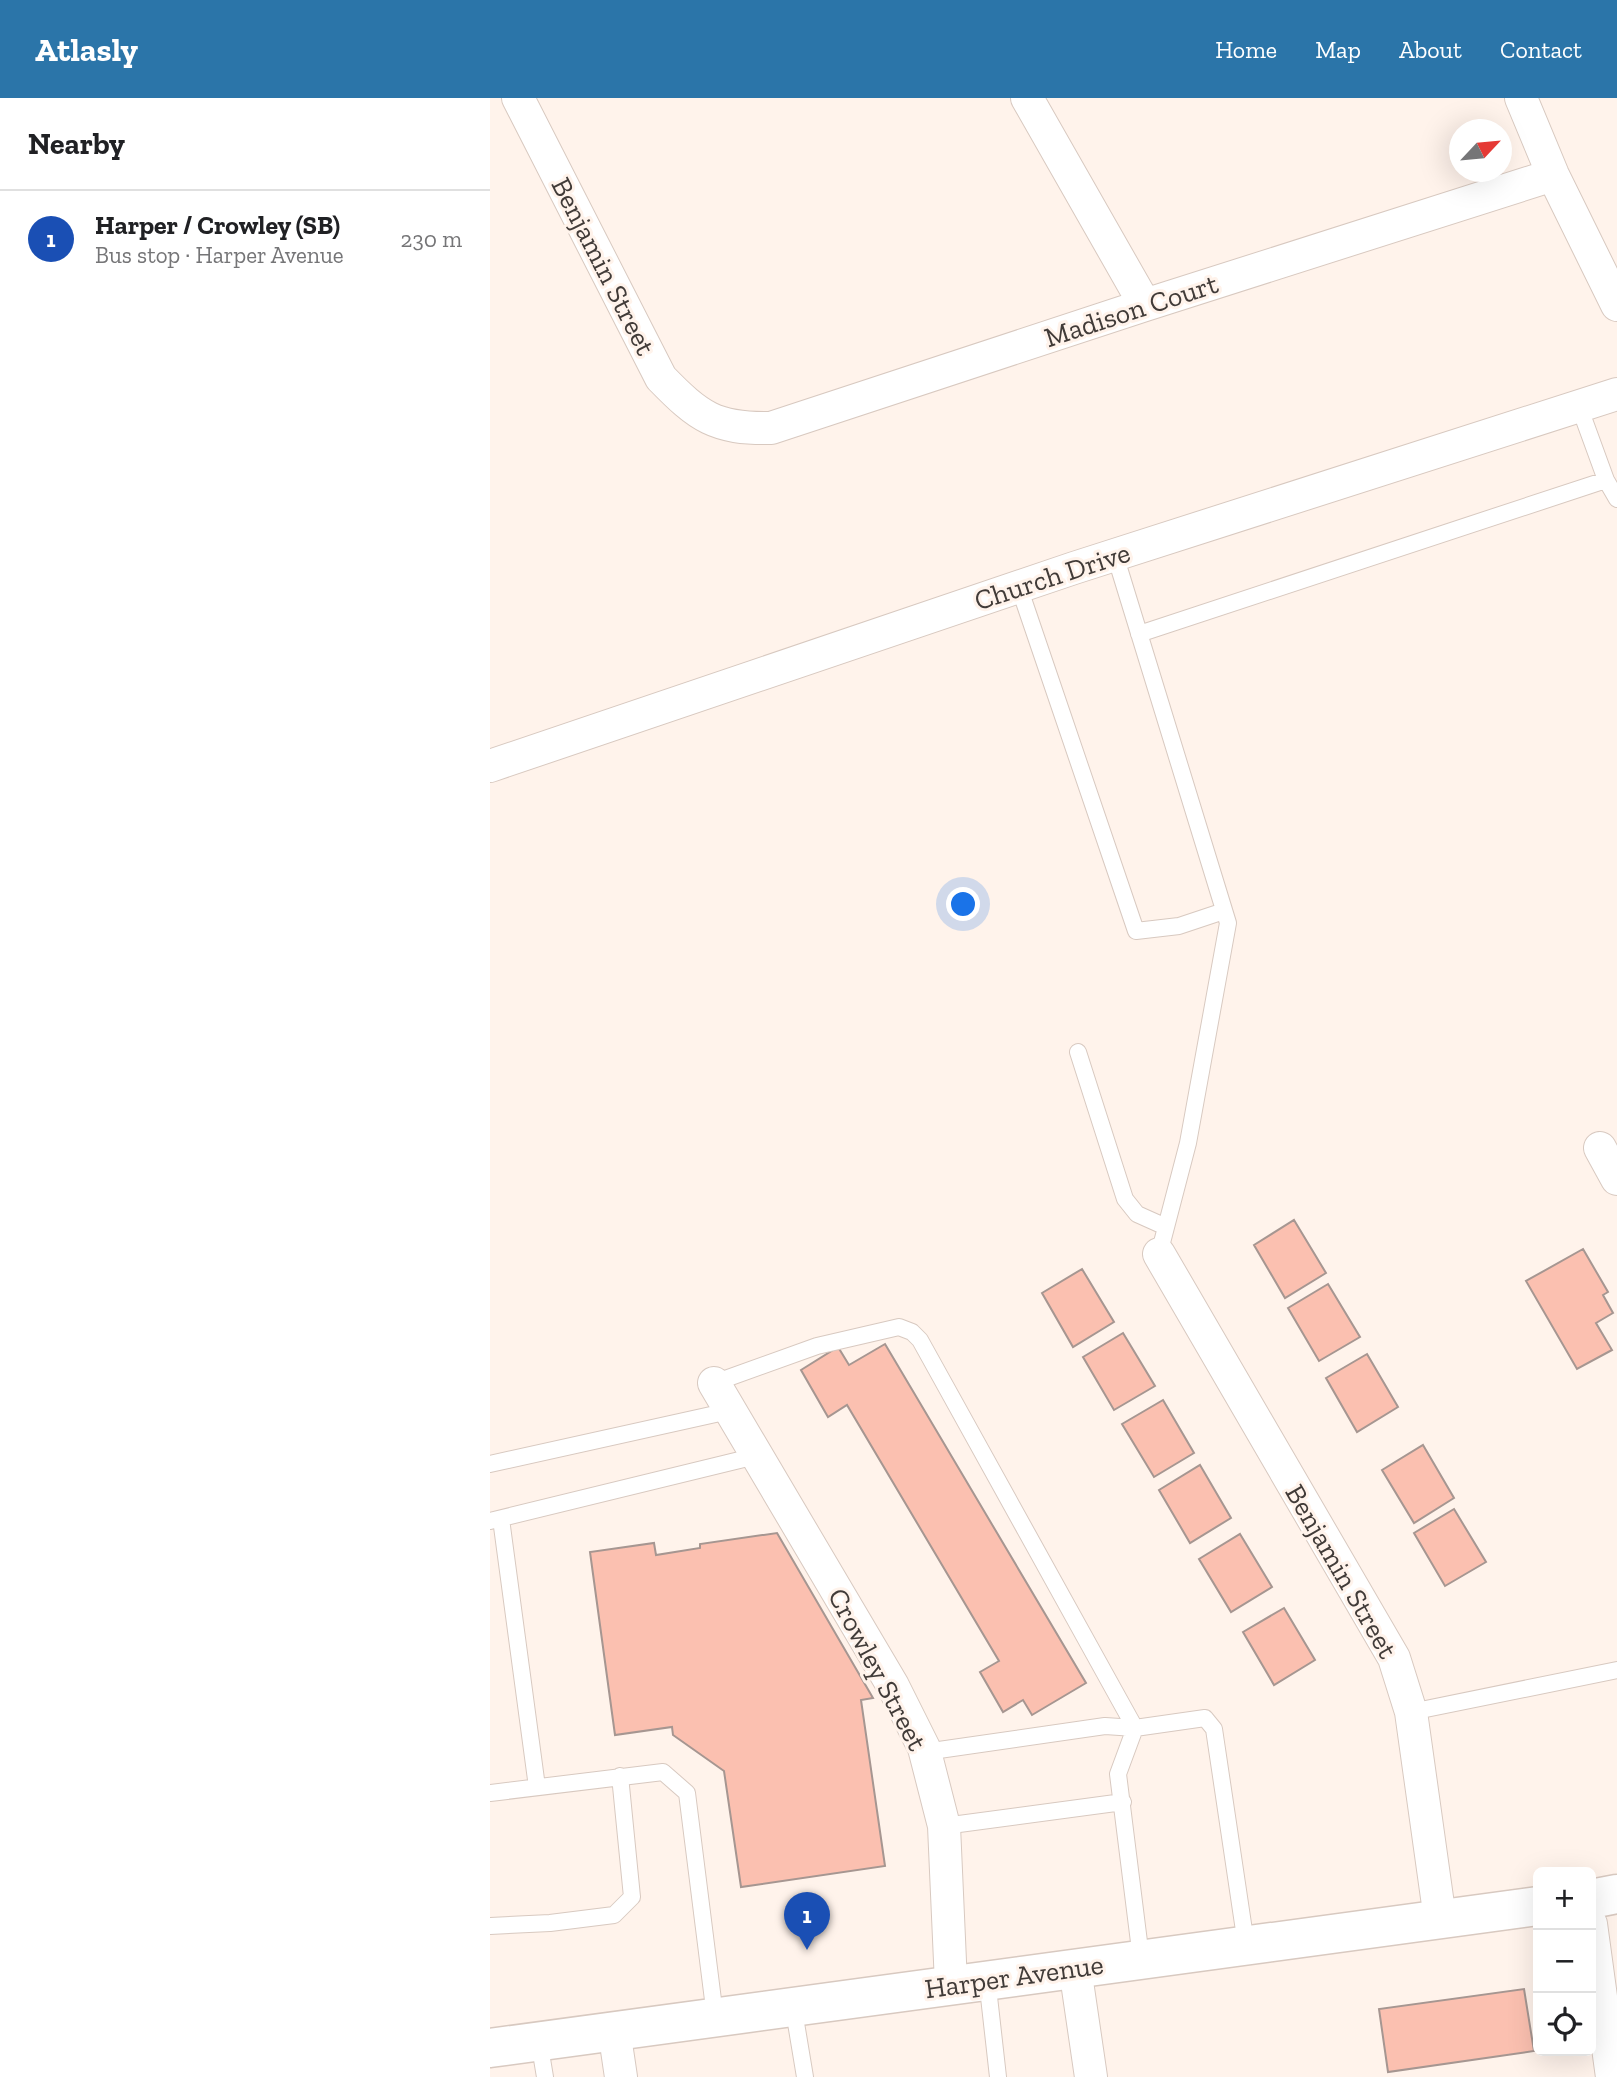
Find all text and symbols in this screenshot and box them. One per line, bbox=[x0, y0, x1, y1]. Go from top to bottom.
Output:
text: Atlasly bbox=[35, 30, 138, 69]
text: Home bbox=[1215, 35, 1277, 64]
text: Map bbox=[1315, 35, 1361, 64]
text: About bbox=[1399, 35, 1462, 64]
text: Contact bbox=[1500, 35, 1582, 64]
north arrow bbox=[1449, 119, 1512, 182]
text: Nearby bbox=[28, 126, 125, 162]
street label: Benjamin Street bbox=[545, 172, 663, 361]
text: Harper / Crowley (SB) bbox=[95, 209, 340, 241]
text: 1 bbox=[46, 225, 56, 253]
text: 230 m bbox=[401, 225, 462, 253]
text: Bus stop · Harper Avenue bbox=[95, 241, 344, 269]
street label: Madison Court bbox=[1040, 267, 1223, 354]
street label: Church Drive bbox=[970, 536, 1134, 617]
your location bbox=[946, 887, 980, 921]
street label: Benjamin Street bbox=[1279, 1479, 1405, 1664]
street label: Crowley Street bbox=[821, 1582, 934, 1757]
map controls bbox=[1533, 1867, 1596, 2056]
button: + bbox=[1533, 1867, 1596, 1930]
pin: 1 bbox=[784, 1892, 830, 1950]
button: − bbox=[1533, 1930, 1596, 1993]
street label: Harper Avenue bbox=[923, 1948, 1106, 2005]
button: locate bbox=[1533, 1993, 1596, 2056]

